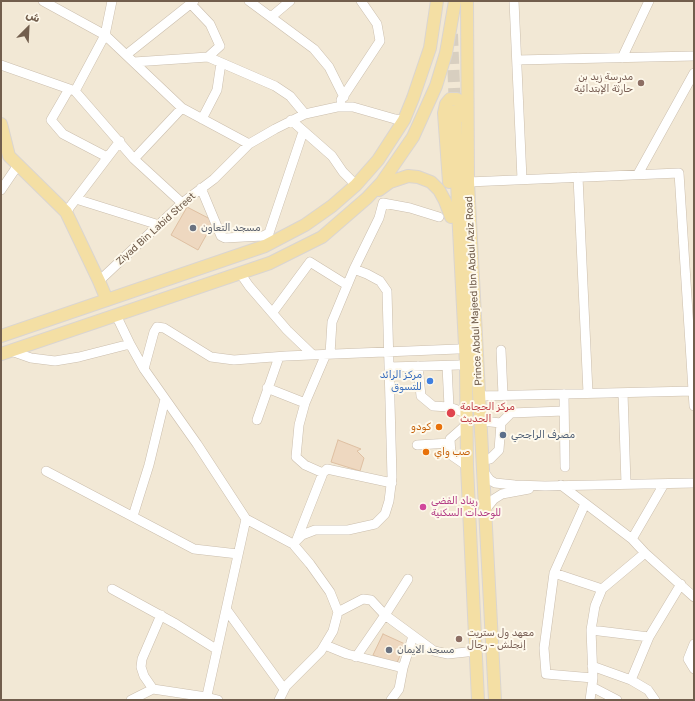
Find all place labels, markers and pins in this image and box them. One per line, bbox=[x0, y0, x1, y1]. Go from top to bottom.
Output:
place label: مدرسة زيد بن حارثة الإبتدائية bbox=[574, 71, 633, 94]
marker: مدرسة زيد بن حارثة الإبتدائية bbox=[636, 78, 646, 88]
place label: مسجد التعاون bbox=[201, 222, 261, 234]
marker: مسجد التعاون bbox=[188, 223, 198, 233]
place label: مركز الرائد للتسوق bbox=[380, 369, 422, 392]
marker: مركز الرائد للتسوق bbox=[425, 376, 435, 386]
place label: مركز الحجامة الحديث bbox=[460, 401, 515, 424]
marker: مركز الحجامة الحديث bbox=[445, 407, 457, 419]
place label: كودو bbox=[411, 421, 431, 433]
marker: كودو bbox=[434, 422, 444, 432]
place label: مصرف الراجحي bbox=[511, 429, 575, 441]
marker: مصرف الراجحي bbox=[498, 430, 508, 440]
place label: صب واي bbox=[434, 446, 470, 458]
marker: صب واي bbox=[421, 447, 431, 457]
place label: ريناد الفضي للوحدات السكنية bbox=[431, 495, 501, 518]
marker: ريناد الفضي للوحدات السكنية bbox=[418, 502, 428, 512]
place label: معهد ول ستريت إنجلش - رجال bbox=[467, 627, 534, 650]
marker: معهد ول ستريت إنجلش - رجال bbox=[454, 634, 464, 644]
place label: مسجد الايمان bbox=[397, 644, 454, 656]
marker: مسجد الايمان bbox=[384, 645, 394, 655]

